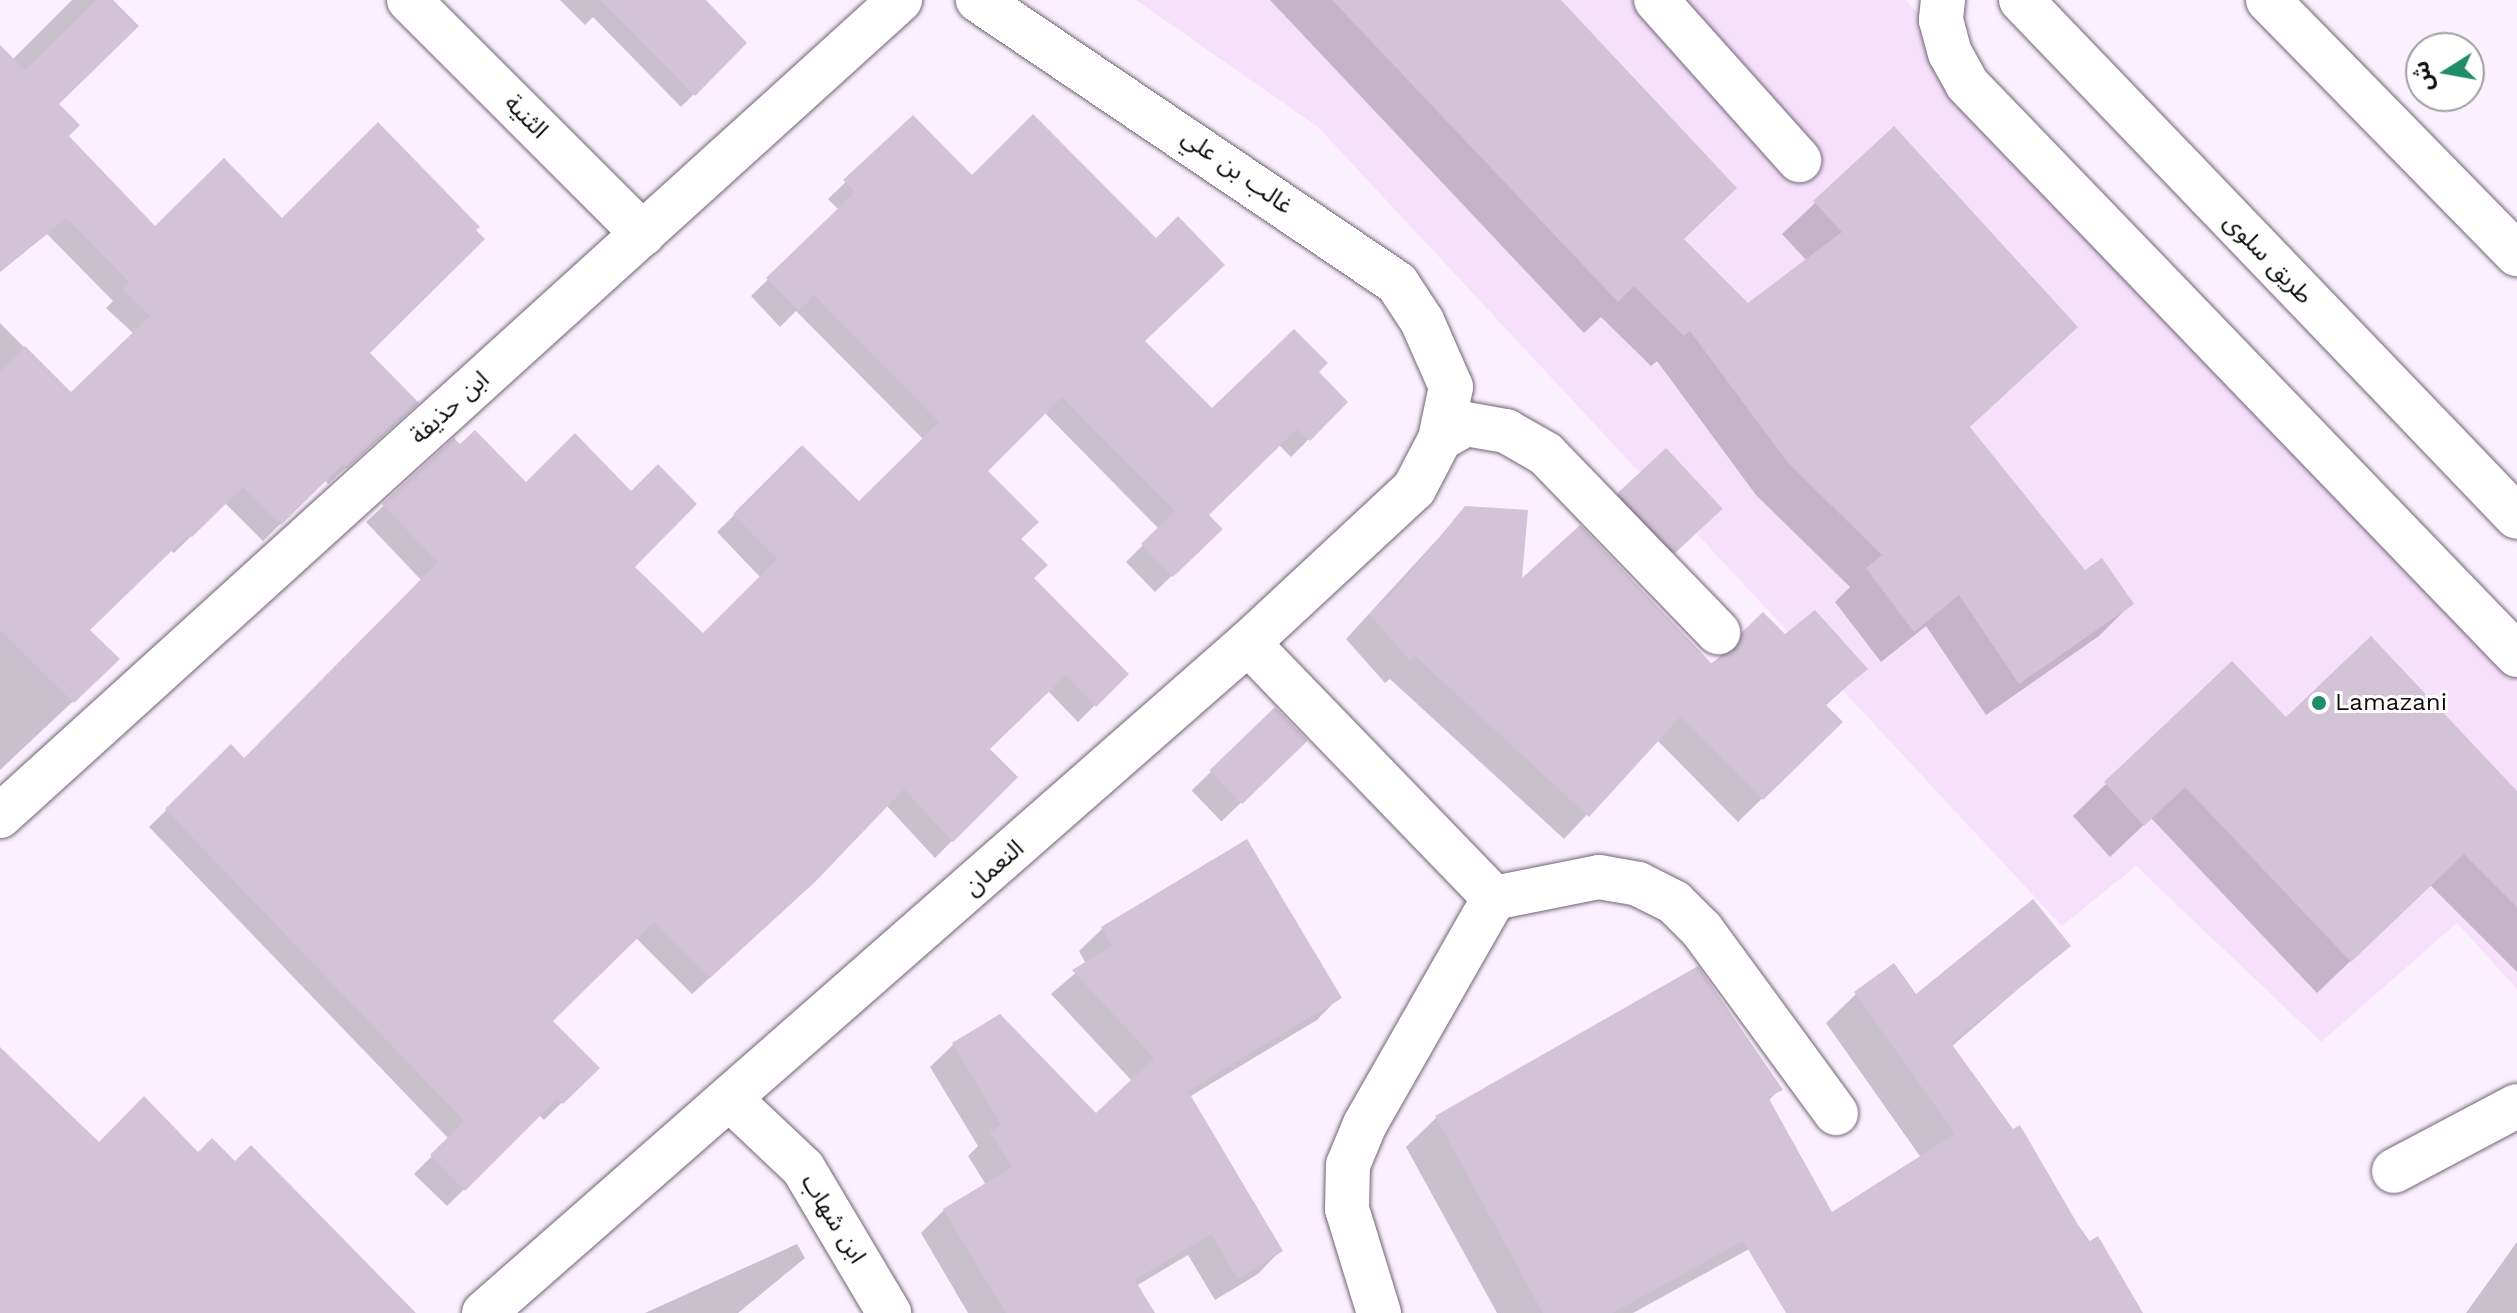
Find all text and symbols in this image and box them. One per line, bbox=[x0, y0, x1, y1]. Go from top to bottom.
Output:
north arrow bbox=[2405, 32, 2485, 112]
text: ش bbox=[2408, 59, 2438, 93]
street label: الثنية bbox=[498, 89, 554, 145]
street label: غالب بن علي bbox=[1176, 123, 1298, 221]
street label: طريق سلوى bbox=[2218, 208, 2318, 310]
street label: ابن حذيفة bbox=[405, 365, 495, 451]
place label: Lamazani bbox=[2335, 689, 2447, 717]
marker: Lamazani bbox=[2310, 694, 2328, 712]
street label: النعمان bbox=[958, 834, 1030, 902]
street label: ابن شهاب bbox=[794, 1169, 872, 1269]

